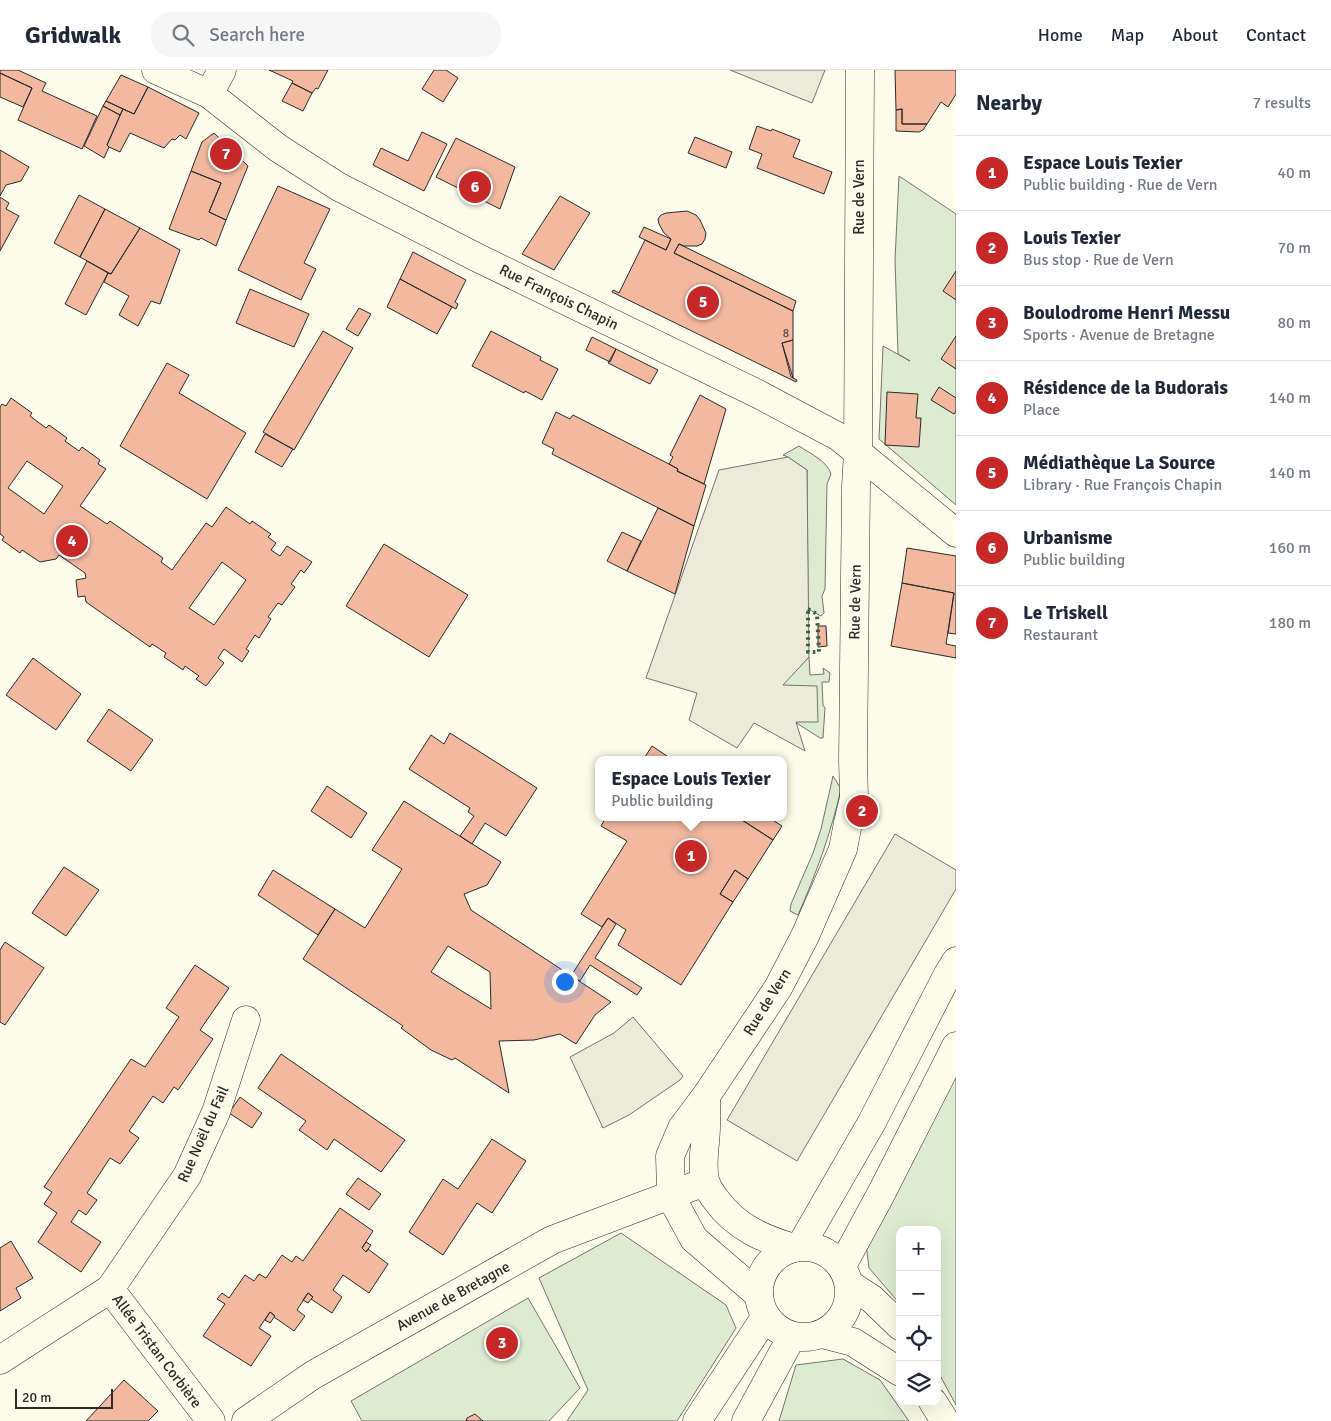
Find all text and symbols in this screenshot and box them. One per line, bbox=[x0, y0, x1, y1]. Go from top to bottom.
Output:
search box bbox=[151, 12, 501, 57]
text: Gridwalk bbox=[25, 20, 121, 50]
icon: search bbox=[169, 21, 197, 49]
text: Search here bbox=[209, 23, 305, 47]
text: Home bbox=[1038, 24, 1083, 46]
text: Map bbox=[1111, 24, 1144, 46]
text: About bbox=[1172, 24, 1218, 46]
text: Contact bbox=[1246, 24, 1306, 46]
text: Nearby bbox=[976, 90, 1042, 116]
text: 7 results bbox=[1252, 93, 1311, 113]
pin: 7 bbox=[210, 135, 242, 173]
text: Espace Louis Texier bbox=[1023, 151, 1182, 175]
street label: Rue de Vern bbox=[850, 159, 868, 235]
text: 1 bbox=[988, 163, 996, 183]
text: 40 m bbox=[1277, 163, 1311, 183]
pin: 6 bbox=[459, 168, 491, 206]
text: Public building · Rue de Vern bbox=[1023, 175, 1218, 195]
text: Louis Texier bbox=[1023, 226, 1121, 250]
text: 2 bbox=[988, 238, 996, 258]
text: 70 m bbox=[1277, 238, 1311, 258]
text: Bus stop · Rue de Vern bbox=[1023, 250, 1174, 270]
street label: Rue François Chapin bbox=[497, 260, 621, 334]
pin: 5 bbox=[687, 283, 719, 321]
text: Boulodrome Henri Messu bbox=[1023, 301, 1230, 325]
text: 3 bbox=[988, 313, 996, 333]
text: 80 m bbox=[1277, 313, 1311, 333]
text: Sports · Avenue de Bretagne bbox=[1023, 325, 1215, 345]
house number: 8 bbox=[783, 326, 789, 341]
text: Résidence de la Budorais bbox=[1023, 376, 1228, 400]
text: 4 bbox=[988, 388, 996, 408]
text: 140 m bbox=[1269, 388, 1311, 408]
text: Place bbox=[1023, 400, 1060, 420]
text: Médiathèque La Source bbox=[1023, 451, 1215, 475]
text: 5 bbox=[988, 463, 996, 483]
text: 140 m bbox=[1269, 463, 1311, 483]
text: Library · Rue François Chapin bbox=[1023, 475, 1222, 495]
pin: 4 bbox=[56, 522, 88, 560]
text: Urbanisme bbox=[1023, 526, 1113, 550]
text: 6 bbox=[988, 538, 996, 558]
text: 160 m bbox=[1269, 538, 1311, 558]
text: Public building bbox=[1023, 550, 1125, 570]
street label: Rue de Vern bbox=[845, 564, 865, 640]
text: Le Triskell bbox=[1023, 601, 1108, 625]
text: 7 bbox=[988, 613, 996, 633]
text: 180 m bbox=[1269, 613, 1311, 633]
text: Restaurant bbox=[1023, 625, 1098, 645]
popup bbox=[595, 756, 787, 821]
text: Espace Louis Texier bbox=[611, 767, 771, 791]
text: Public building bbox=[611, 791, 713, 811]
pin: 2 bbox=[846, 792, 878, 830]
pin: 1 bbox=[675, 837, 707, 875]
street label: Rue de Vern bbox=[739, 965, 795, 1039]
your location bbox=[552, 969, 578, 995]
street label: Rue Noël du Fail bbox=[174, 1083, 232, 1185]
map controls bbox=[896, 1226, 941, 1406]
button: + bbox=[896, 1226, 941, 1271]
street label: Avenue de Bretagne bbox=[393, 1257, 513, 1335]
button: − bbox=[896, 1271, 941, 1316]
street label: Allée Tristan Corbière bbox=[108, 1291, 206, 1411]
button: locate bbox=[896, 1316, 941, 1361]
pin: 3 bbox=[486, 1324, 518, 1362]
button: layers bbox=[896, 1361, 941, 1406]
scale bar bbox=[15, 1386, 112, 1409]
text: 20 m bbox=[22, 1389, 51, 1406]

